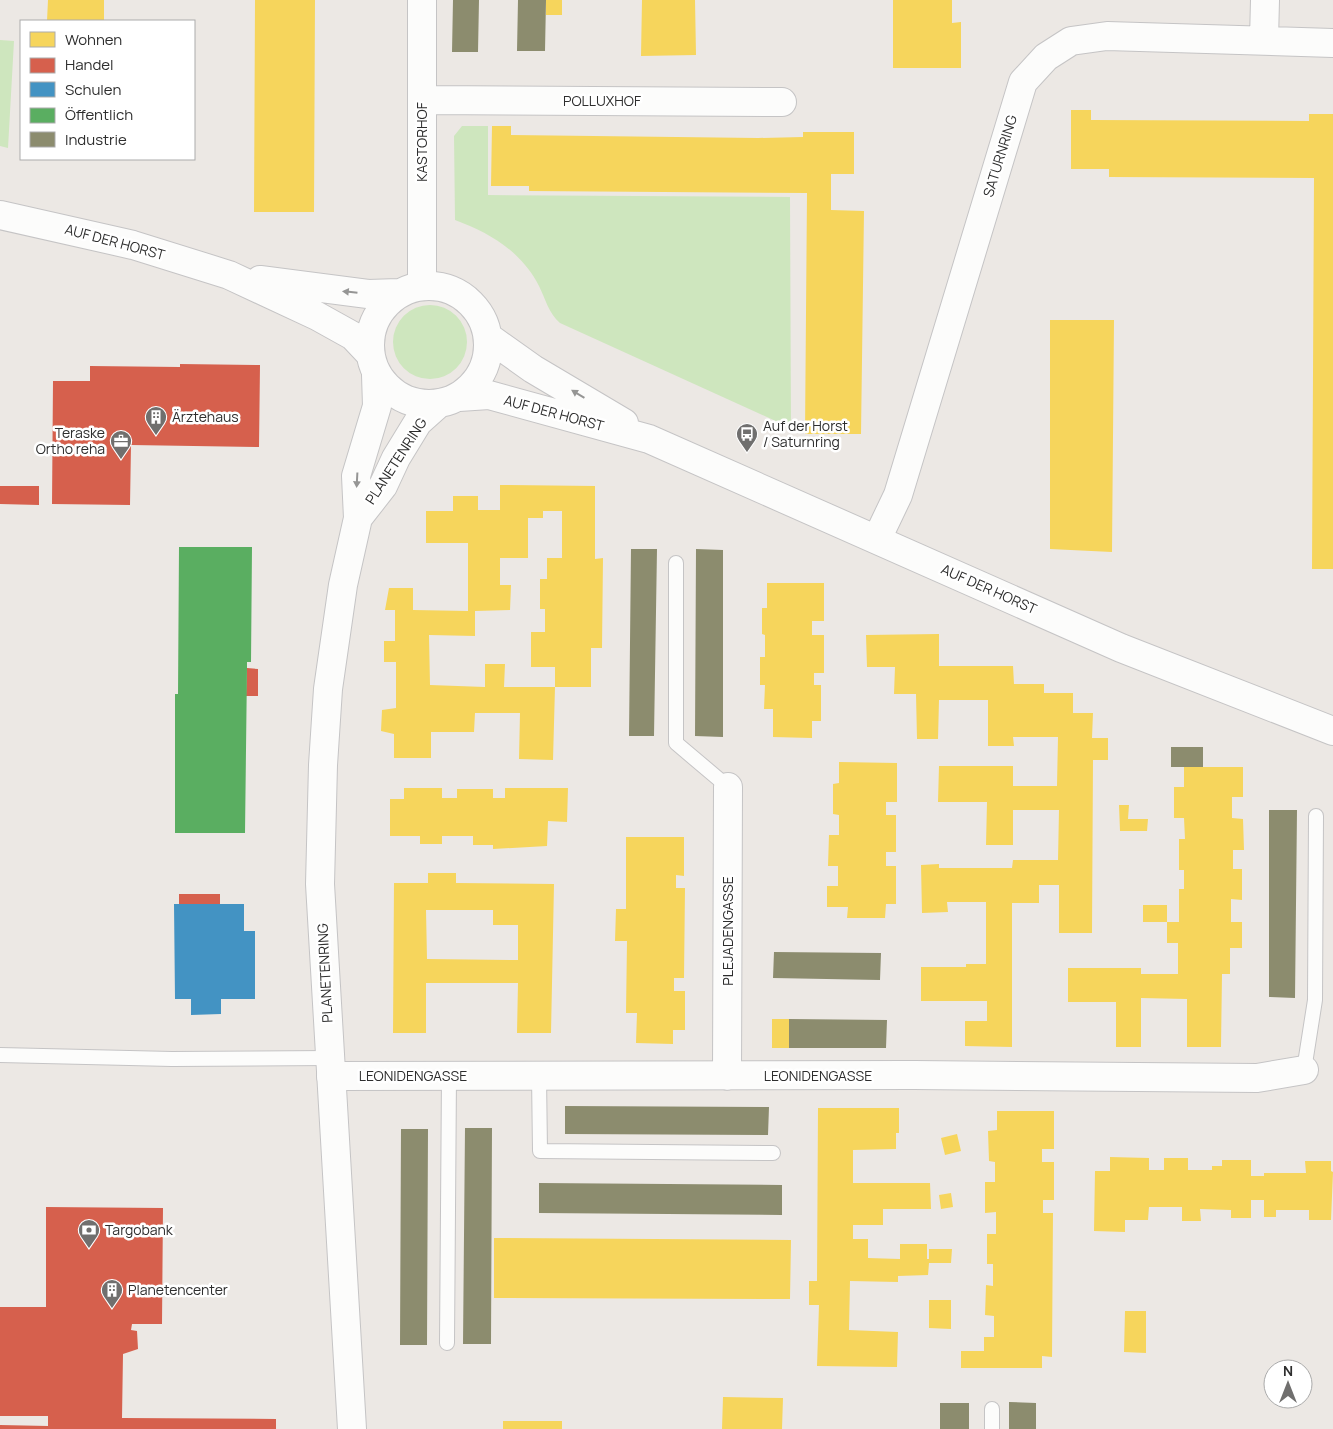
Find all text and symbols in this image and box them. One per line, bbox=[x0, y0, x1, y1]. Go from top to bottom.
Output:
legend bbox=[20, 20, 195, 160]
text: Wohnen bbox=[65, 29, 122, 50]
text: Handel bbox=[65, 54, 114, 75]
text: Schulen bbox=[65, 79, 121, 100]
street label: POLLUXHOF bbox=[563, 91, 641, 110]
street label: KASTORHOF bbox=[412, 102, 431, 182]
text: Öffentlich bbox=[65, 104, 133, 125]
street label: SATURNRING bbox=[978, 112, 1021, 199]
text: Industrie bbox=[65, 129, 127, 150]
street label: AUF DER HORST bbox=[63, 219, 168, 264]
one-way arrow bbox=[342, 288, 358, 296]
street label: AUF DER HORST bbox=[502, 390, 607, 435]
one-way arrow bbox=[571, 390, 584, 399]
building icon: Ärztehaus bbox=[144, 405, 168, 436]
place label: Ärztehaus bbox=[172, 407, 239, 426]
street label: PLANETENRING bbox=[361, 414, 431, 508]
place label: Auf der Horst / Saturnring bbox=[763, 416, 848, 451]
bus stop icon: Auf der Horst / Saturnring bbox=[735, 422, 759, 453]
place label: Teraske Ortho reha bbox=[36, 423, 105, 458]
office icon: Teraske Ortho reha bbox=[109, 429, 133, 460]
one-way arrow bbox=[353, 473, 361, 489]
street label: AUF DER HORST bbox=[938, 559, 1041, 618]
street label: PLEJADENGASSE bbox=[718, 876, 737, 986]
street label: PLANETENRING bbox=[312, 923, 337, 1023]
street label: LEONIDENGASSE bbox=[359, 1066, 467, 1085]
street label: LEONIDENGASSE bbox=[764, 1066, 872, 1085]
bank icon: Targobank bbox=[77, 1218, 101, 1249]
place label: Targobank bbox=[105, 1220, 174, 1239]
building icon: Planetencenter bbox=[100, 1278, 124, 1309]
place label: Planetencenter bbox=[128, 1280, 228, 1299]
north arrow bbox=[1263, 1359, 1313, 1409]
text: N bbox=[1283, 1361, 1293, 1380]

